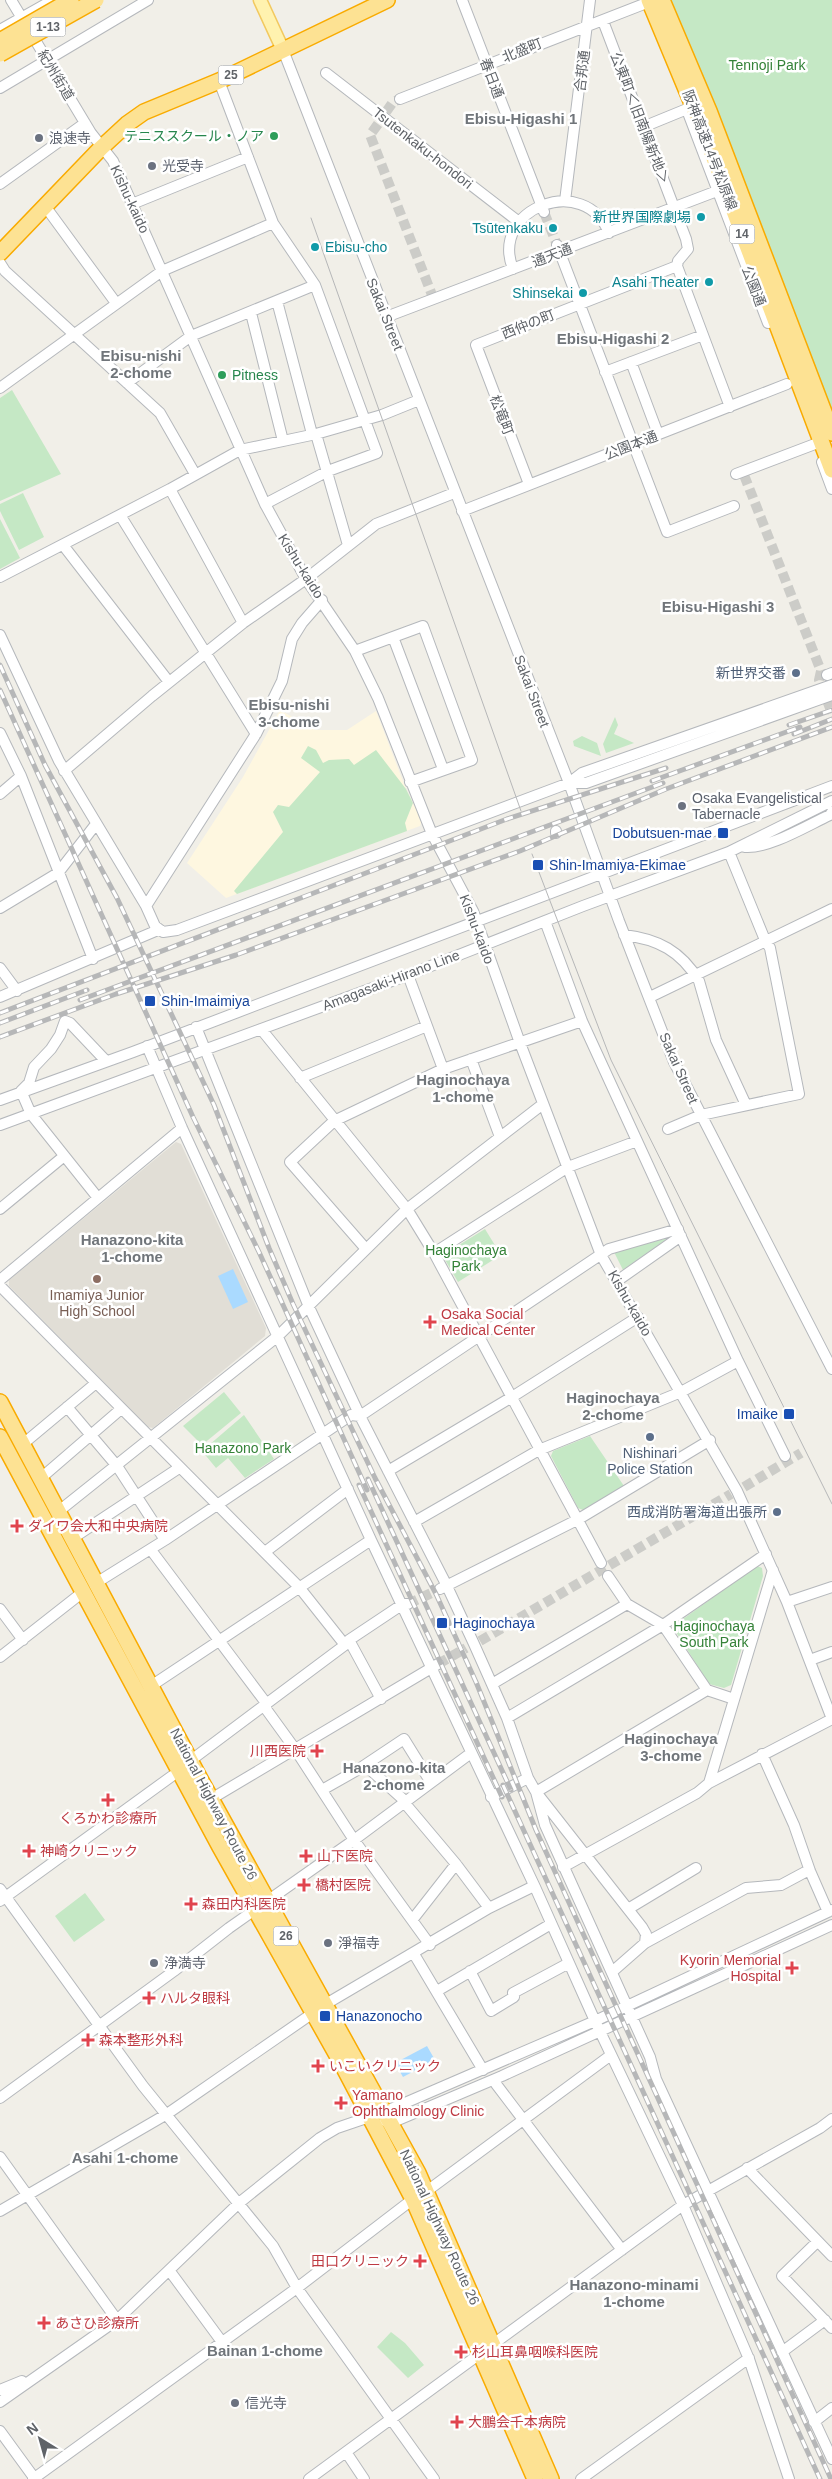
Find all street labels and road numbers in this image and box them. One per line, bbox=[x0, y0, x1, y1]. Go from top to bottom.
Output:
road number: 1-13 bbox=[30, 18, 66, 36]
street label: 北盛町 bbox=[500, 35, 544, 65]
street label: 紀州街道 bbox=[35, 47, 77, 103]
street label: 合邦通 bbox=[572, 49, 592, 93]
street label: 公東町＜旧南陽新地＞ bbox=[607, 50, 673, 186]
street label: 春日通 bbox=[477, 56, 507, 100]
road number: 25 bbox=[218, 66, 244, 84]
street label: 阪神高速14号松原線 bbox=[680, 88, 740, 212]
street label: Tsutenkaku-hondori bbox=[370, 104, 476, 192]
street label: Kishu-kaido bbox=[107, 162, 153, 236]
road number: 14 bbox=[730, 224, 754, 243]
street label: 通天通 bbox=[530, 240, 574, 270]
street label: 公園通 bbox=[739, 264, 769, 308]
street label: Sakai Street bbox=[363, 276, 407, 352]
street label: 西仲の町 bbox=[499, 306, 557, 342]
street label: 松竜町 bbox=[487, 393, 517, 437]
street label: 公園本通 bbox=[602, 427, 660, 463]
street label: Kishu-kaido bbox=[275, 531, 327, 601]
street label: Sakai Street bbox=[511, 653, 553, 730]
street label: Kishu-kaido bbox=[456, 892, 498, 966]
street label: Amagasaki-Hirano Line bbox=[320, 946, 462, 1014]
street label: Sakai Street bbox=[656, 1030, 702, 1106]
street label: Kishu-kaido bbox=[605, 1267, 655, 1339]
street label: National Highway Route 26 bbox=[167, 1725, 261, 1883]
road number: 26 bbox=[274, 1926, 298, 1945]
street label: National Highway Route 26 bbox=[397, 2147, 483, 2307]

